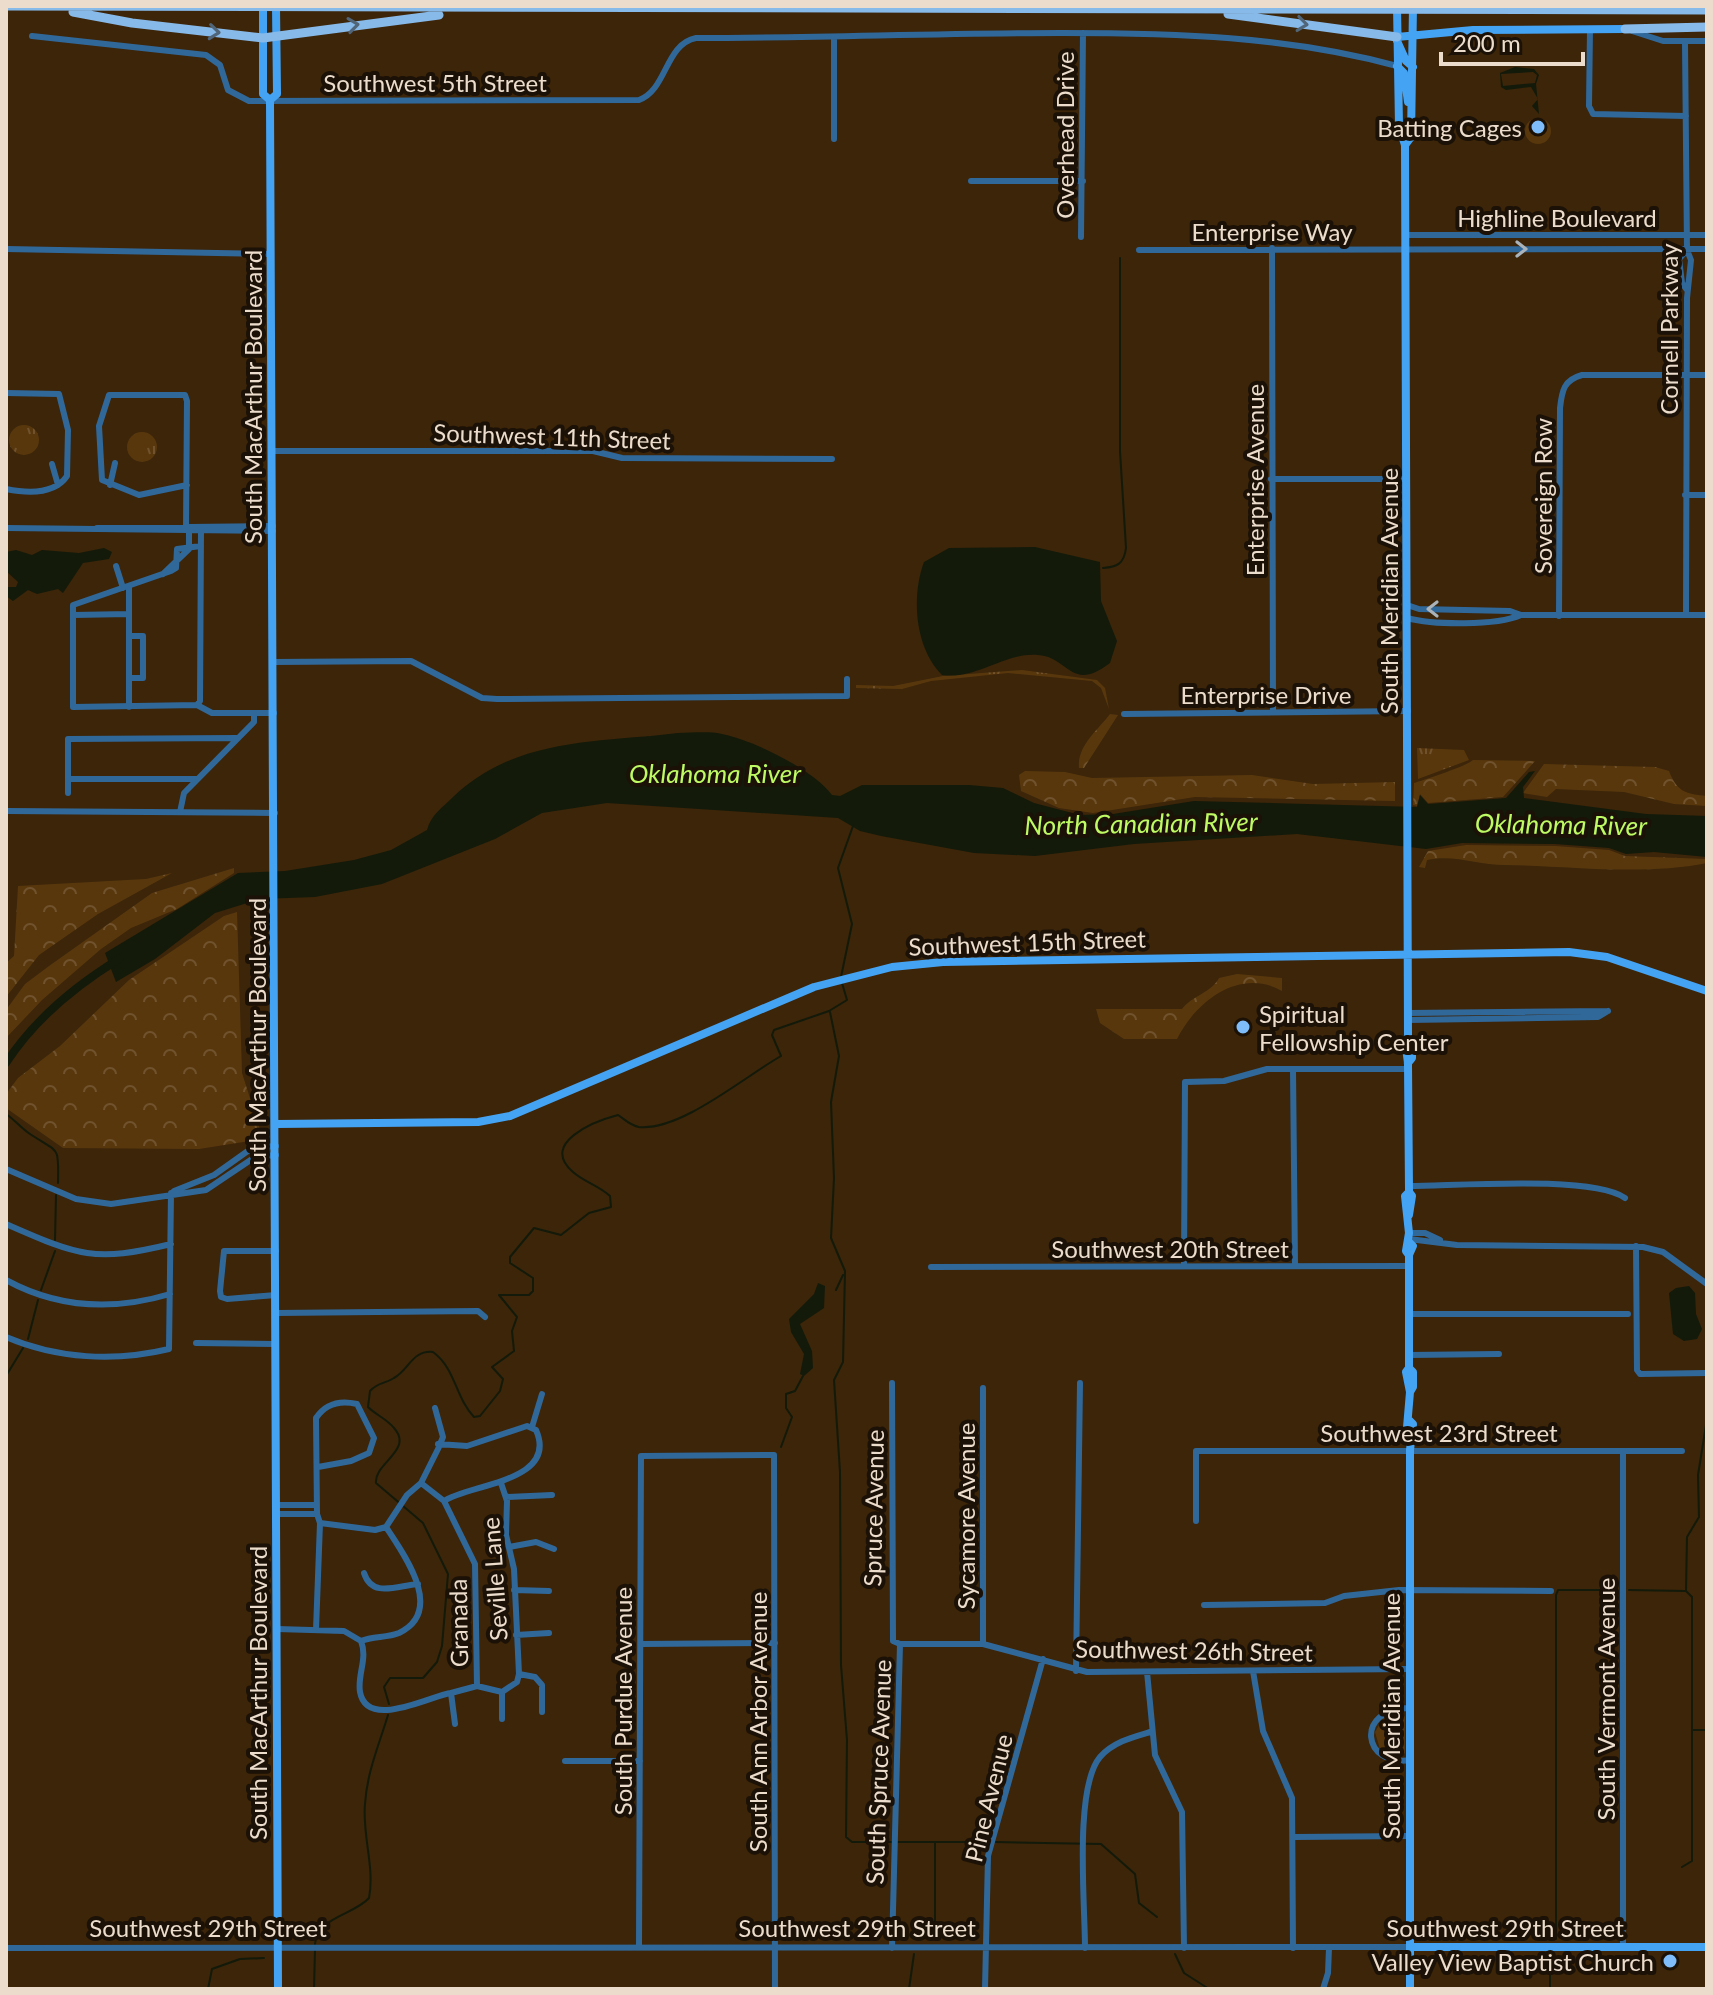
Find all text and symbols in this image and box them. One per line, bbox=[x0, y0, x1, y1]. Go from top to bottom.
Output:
one-way arrow bbox=[1295, 15, 1309, 32]
scale bar bbox=[1441, 16, 1583, 66]
one-way arrow bbox=[346, 17, 360, 34]
one-way arrow bbox=[208, 24, 221, 41]
text: 200 m bbox=[1453, 28, 1521, 57]
street label: Overhead Drive bbox=[1050, 51, 1079, 219]
street label: Southwest 5th Street bbox=[323, 68, 547, 97]
place label: Batting Cages bbox=[1377, 113, 1522, 142]
marker: Batting Cages bbox=[1529, 118, 1547, 136]
street label: Highline Boulevard bbox=[1457, 203, 1657, 232]
street label: Enterprise Way bbox=[1191, 217, 1353, 246]
one-way arrow bbox=[1515, 240, 1528, 258]
street label: Cornell Parkway bbox=[1654, 243, 1683, 415]
street label: South MacArthur Boulevard bbox=[238, 250, 267, 544]
street label: Enterprise Avenue bbox=[1240, 384, 1269, 576]
street label: Southwest 11th Street bbox=[433, 417, 672, 455]
street label: Sovereign Row bbox=[1528, 418, 1557, 574]
street label: South Meridian Avenue bbox=[1374, 468, 1403, 714]
one-way arrow bbox=[1426, 600, 1439, 618]
street label: Enterprise Drive bbox=[1180, 680, 1352, 709]
water label: Oklahoma River bbox=[629, 757, 802, 789]
water label: North Canadian River bbox=[1024, 805, 1259, 841]
water label: Oklahoma River bbox=[1475, 807, 1648, 842]
street label: South MacArthur Boulevard bbox=[242, 898, 271, 1192]
street label: Southwest 15th Street bbox=[908, 923, 1147, 961]
place label: Spiritual Fellowship Center bbox=[1259, 999, 1449, 1056]
marker: Spiritual Fellowship Center bbox=[1234, 1018, 1252, 1036]
street label: Southwest 20th Street bbox=[1051, 1234, 1289, 1263]
street label: Southwest 23rd Street bbox=[1320, 1418, 1558, 1447]
street label: Sycamore Avenue bbox=[951, 1423, 980, 1609]
street label: Spruce Avenue bbox=[857, 1429, 889, 1587]
street label: Seville Lane bbox=[475, 1516, 513, 1642]
street label: South MacArthur Boulevard bbox=[243, 1546, 272, 1840]
street label: South Vermont Avenue bbox=[1591, 1577, 1620, 1821]
street label: Granada bbox=[443, 1578, 473, 1668]
street label: South Purdue Avenue bbox=[608, 1587, 637, 1815]
street label: South Ann Arbor Avenue bbox=[743, 1592, 772, 1852]
street label: South Meridian Avenue bbox=[1376, 1593, 1405, 1839]
street label: Southwest 26th Street bbox=[1075, 1633, 1313, 1667]
street label: South Spruce Avenue bbox=[860, 1659, 896, 1885]
street label: Pine Avenue bbox=[958, 1731, 1018, 1865]
street label: Southwest 29th Street bbox=[89, 1913, 327, 1942]
street label: Southwest 29th Street bbox=[738, 1913, 976, 1942]
street label: Southwest 29th Street bbox=[1386, 1913, 1624, 1942]
place label: Valley View Baptist Church bbox=[1371, 1947, 1654, 1976]
marker: Valley View Baptist Church bbox=[1661, 1952, 1679, 1970]

